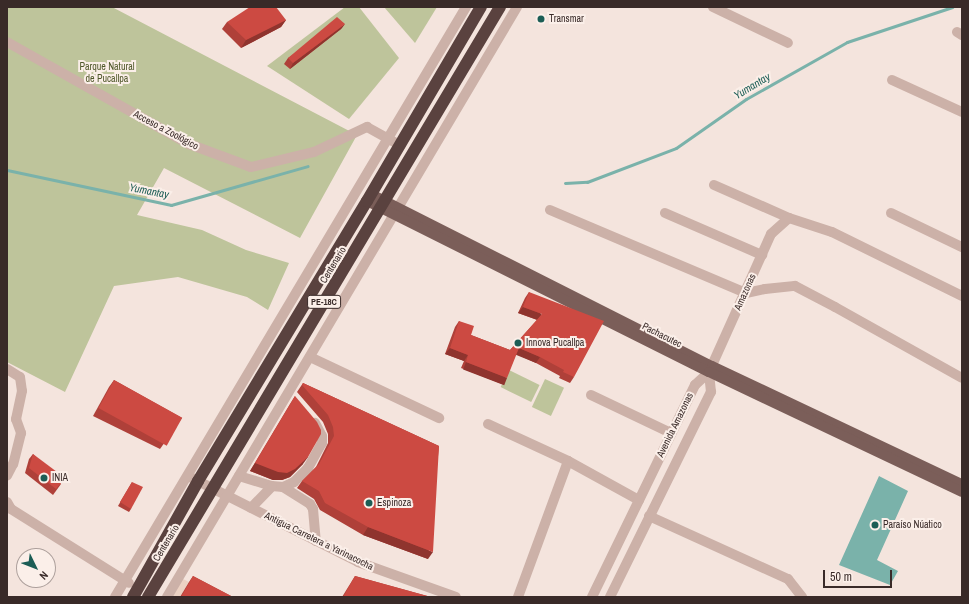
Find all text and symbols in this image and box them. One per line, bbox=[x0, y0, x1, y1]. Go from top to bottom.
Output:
place label: Transmar bbox=[549, 13, 584, 25]
marker: Transmar bbox=[536, 14, 546, 24]
park label: Parque Natural de Pucallpa bbox=[79, 60, 135, 84]
water label: Yumantay bbox=[731, 70, 773, 102]
street label: Acceso a Zoológico bbox=[131, 108, 201, 152]
water label: Yumantay bbox=[128, 181, 170, 201]
street label: Centenario bbox=[317, 245, 349, 285]
street label: Amazonas bbox=[732, 272, 758, 312]
road number: PE-18C bbox=[307, 295, 341, 309]
street label: Pachacutec bbox=[640, 320, 684, 350]
place label: Innova Pucallpa bbox=[526, 337, 584, 349]
marker: Innova Pucallpa bbox=[513, 338, 523, 348]
street label: Avenida Amazonas bbox=[654, 390, 696, 460]
place label: INIA bbox=[52, 472, 68, 484]
marker: INIA bbox=[39, 473, 49, 483]
place label: Espinoza bbox=[377, 497, 411, 509]
marker: Espinoza bbox=[364, 498, 374, 508]
street label: Antigua Carretera a Yarinacocha bbox=[263, 509, 375, 573]
place label: Paraíso Núatico bbox=[883, 519, 942, 531]
marker: Paraíso Núatico bbox=[870, 520, 880, 530]
street label: Centenario bbox=[150, 523, 182, 563]
north arrow bbox=[16, 548, 56, 588]
scale bar bbox=[825, 562, 894, 588]
text: N bbox=[37, 568, 51, 583]
text: 50 m bbox=[830, 569, 852, 585]

